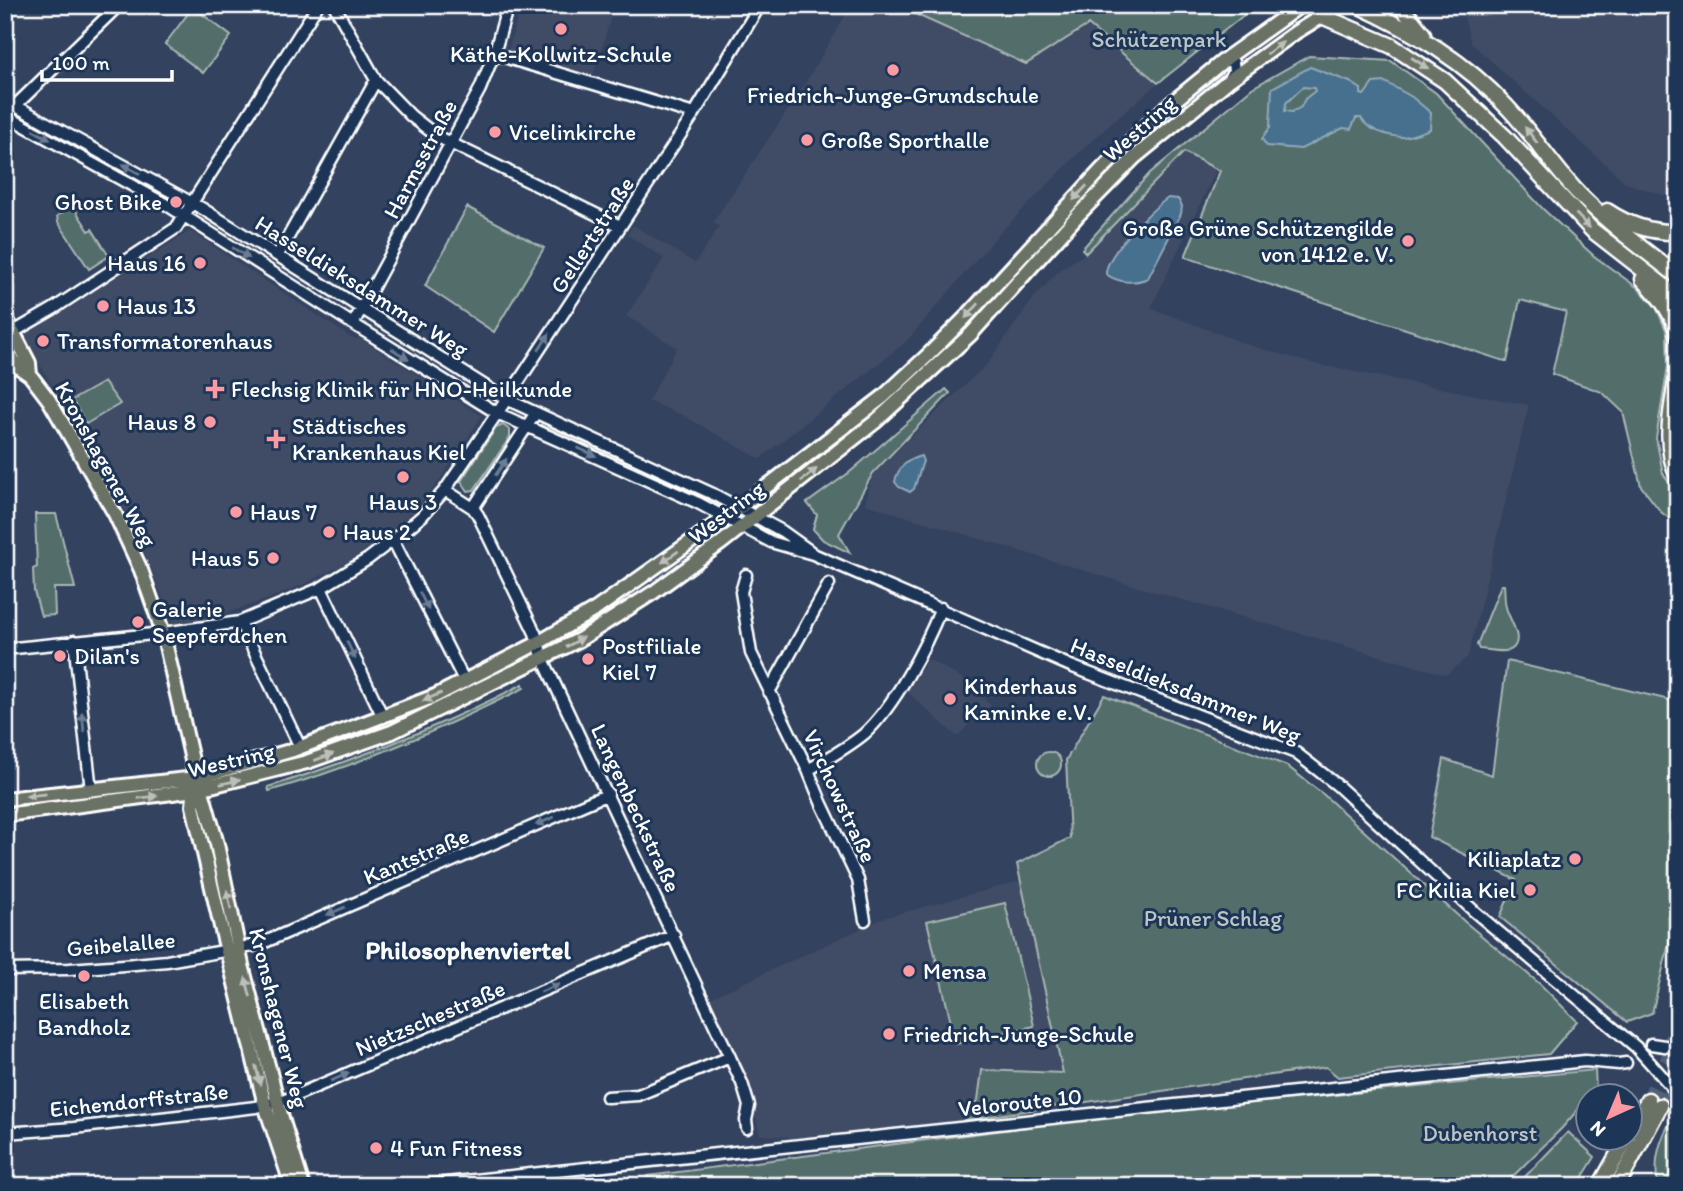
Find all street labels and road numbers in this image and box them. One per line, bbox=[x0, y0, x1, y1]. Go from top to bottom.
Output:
street label: Westring bbox=[1096, 88, 1182, 168]
street label: Harmsstraße bbox=[377, 95, 463, 223]
street label: Gellertstraße bbox=[544, 171, 640, 299]
street label: Hasseldieksdammer Weg bbox=[250, 209, 474, 363]
street label: Kronshagener Weg bbox=[49, 376, 163, 552]
street label: Westring bbox=[682, 474, 770, 550]
street label: Hasseldieksdammer Weg bbox=[1067, 631, 1306, 749]
street label: Langenbeckstraße bbox=[585, 719, 687, 897]
street label: Virchowstraße bbox=[797, 725, 883, 867]
street label: Westring bbox=[185, 736, 278, 784]
street label: Kantstraße bbox=[359, 821, 473, 891]
street label: Geibelallee bbox=[65, 925, 177, 963]
street label: Kronshagener Weg bbox=[243, 925, 315, 1111]
street label: Nietzschestraße bbox=[351, 974, 509, 1062]
street label: Eichendorffstraße bbox=[48, 1077, 230, 1123]
street label: Veloroute 10 bbox=[957, 1082, 1083, 1122]

